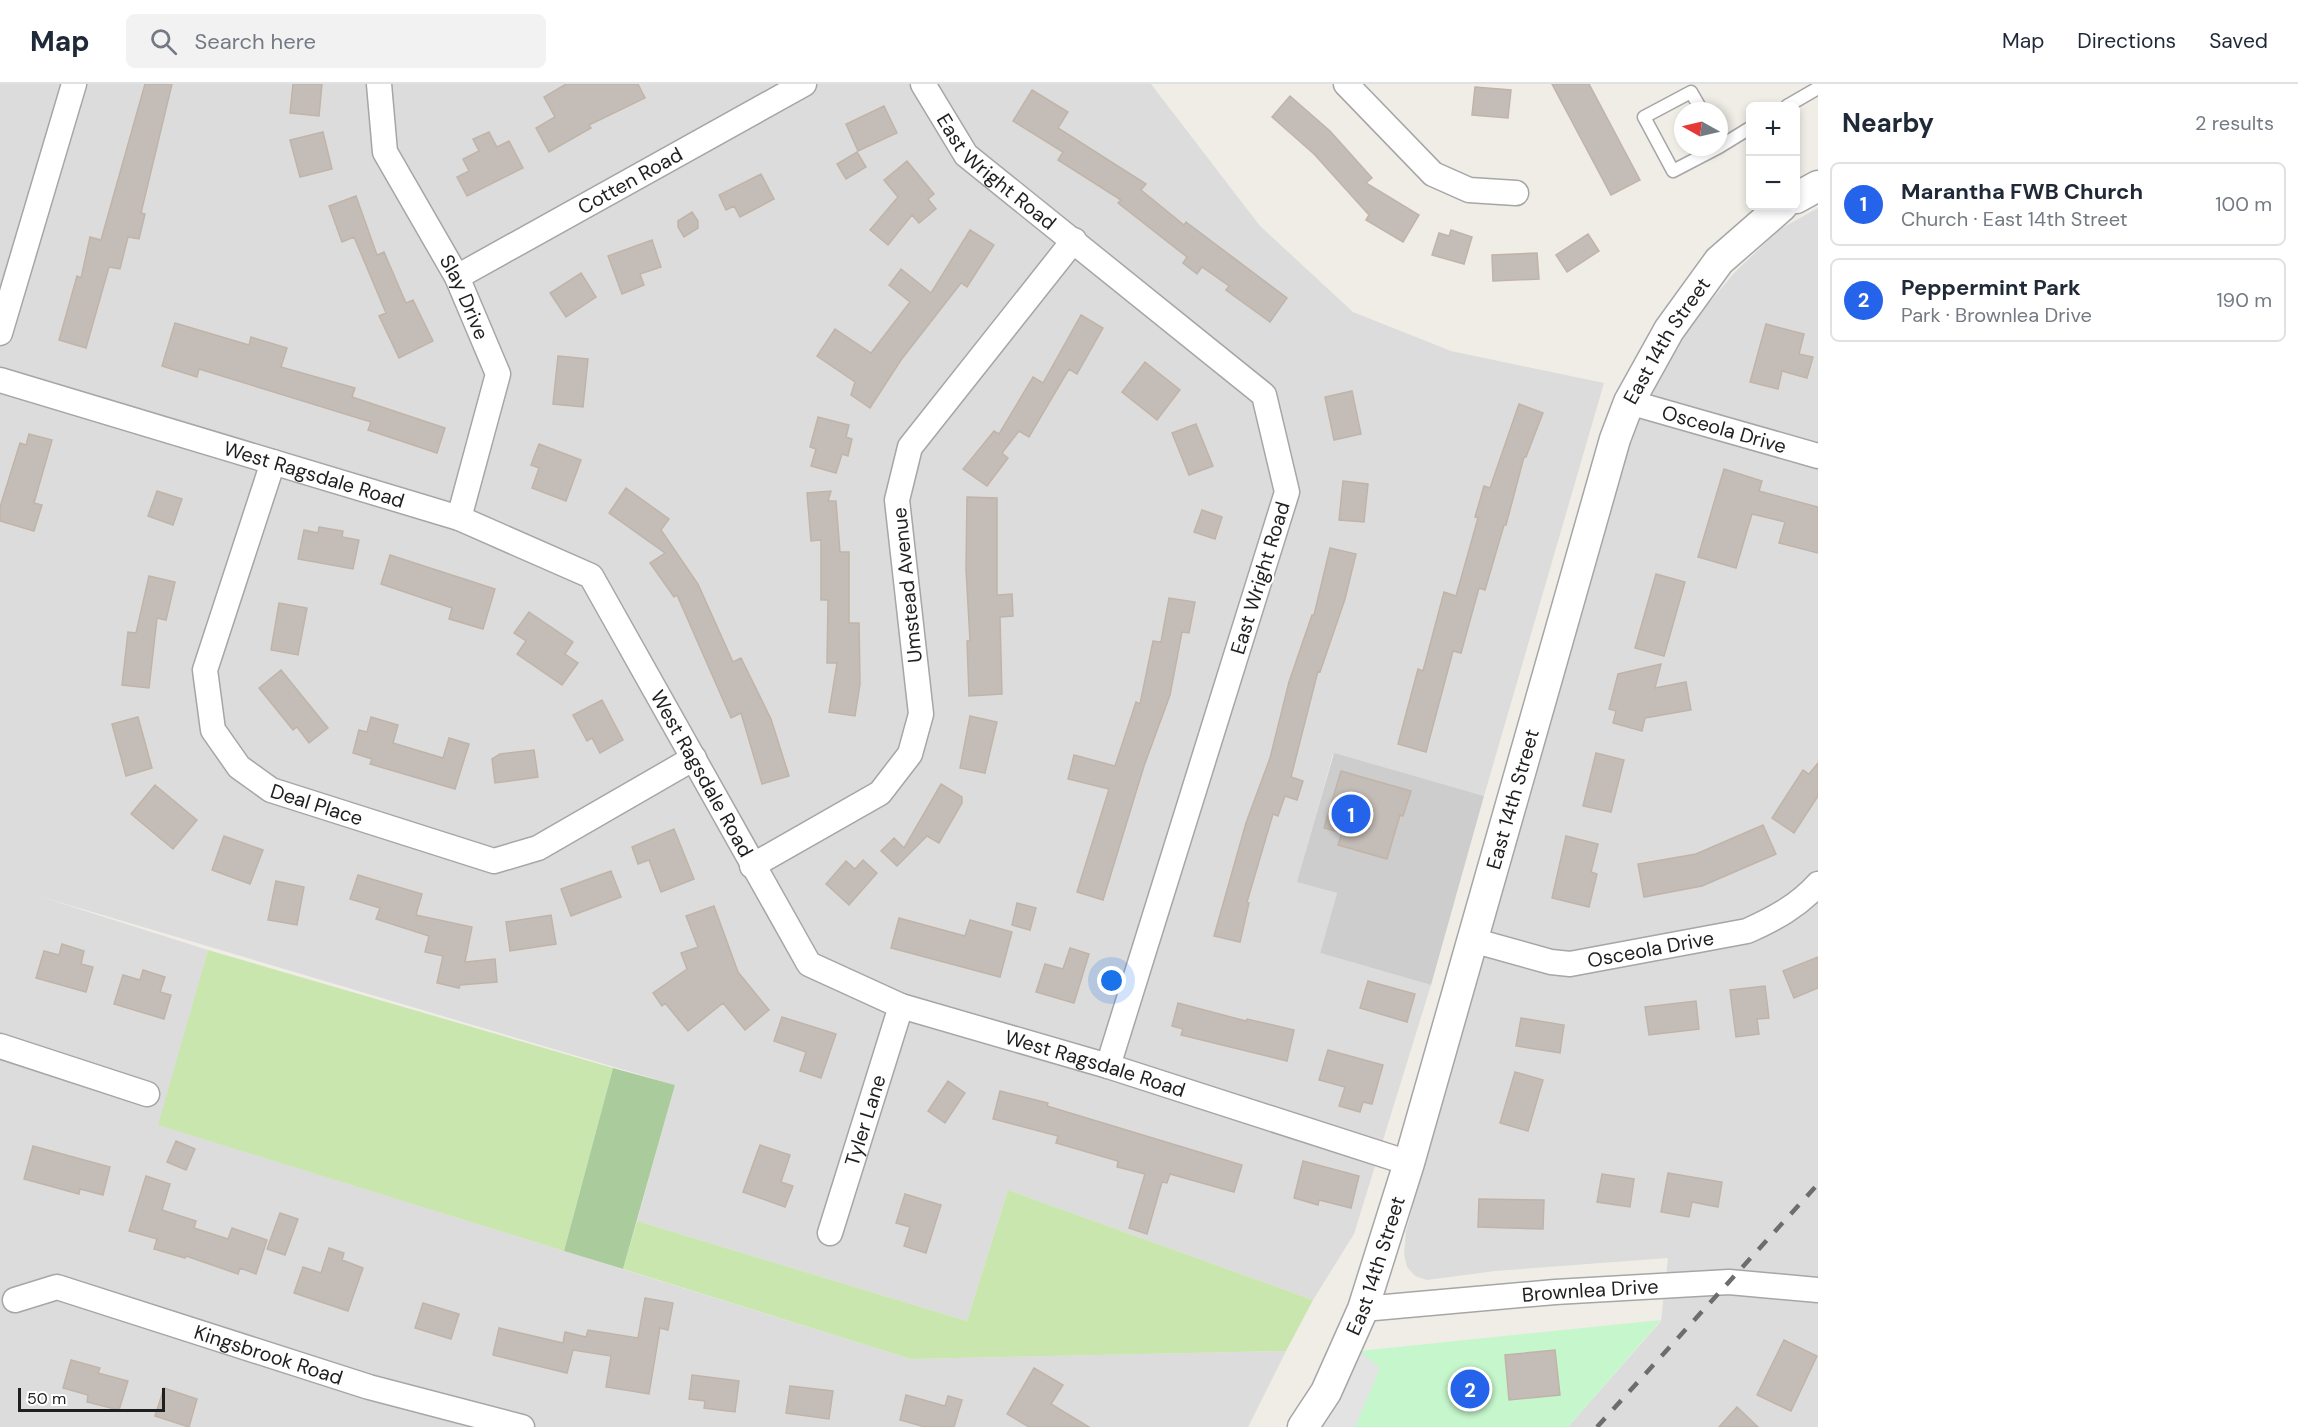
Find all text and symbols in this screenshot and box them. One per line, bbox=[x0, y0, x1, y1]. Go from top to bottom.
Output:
search box bbox=[126, 14, 546, 68]
text: Map bbox=[30, 23, 90, 60]
icon: search bbox=[147, 25, 180, 58]
text: Search here bbox=[195, 27, 316, 56]
text: Map bbox=[2002, 27, 2044, 55]
text: Directions bbox=[2077, 27, 2176, 55]
text: Saved bbox=[2209, 27, 2268, 55]
north arrow bbox=[1674, 102, 1728, 156]
map controls bbox=[1746, 102, 1800, 210]
button: + bbox=[1746, 102, 1800, 156]
text: Nearby bbox=[1842, 106, 1934, 140]
street label: East Wright Road bbox=[931, 109, 1062, 236]
text: 2 results bbox=[2195, 110, 2274, 136]
street label: Cotten Road bbox=[573, 141, 687, 220]
button: − bbox=[1746, 156, 1800, 210]
text: Marantha FWB Church bbox=[1901, 177, 2143, 206]
text: 1 bbox=[1860, 191, 1867, 217]
text: 100 m bbox=[2215, 191, 2272, 217]
text: Church · East 14th Street bbox=[1901, 206, 2128, 232]
street label: Slay Drive bbox=[434, 250, 495, 344]
street label: East 14th Street bbox=[1617, 272, 1716, 409]
text: Peppermint Park bbox=[1901, 273, 2081, 302]
text: 2 bbox=[1858, 287, 1869, 313]
text: 190 m bbox=[2216, 287, 2272, 313]
text: Park · Brownlea Drive bbox=[1901, 302, 2092, 328]
street label: Osceola Drive bbox=[1659, 399, 1789, 459]
street label: West Ragsdale Road bbox=[221, 435, 408, 514]
street label: East Wright Road bbox=[1224, 498, 1296, 658]
street label: Umstead Avenue bbox=[886, 506, 928, 664]
street label: West Ragsdale Road bbox=[645, 685, 759, 862]
street label: East 14th Street bbox=[1480, 726, 1545, 872]
street label: Deal Place bbox=[267, 778, 366, 831]
pin: 1 bbox=[1332, 792, 1370, 836]
street label: Osceola Drive bbox=[1585, 924, 1716, 974]
your location bbox=[1097, 966, 1126, 995]
street label: West Ragsdale Road bbox=[1002, 1024, 1189, 1103]
street label: Tyler Lane bbox=[839, 1072, 892, 1169]
street label: East 14th Street bbox=[1340, 1193, 1411, 1339]
street label: Brownlea Drive bbox=[1521, 1273, 1659, 1308]
street label: Kingsbrook Road bbox=[191, 1319, 346, 1391]
pin: 2 bbox=[1450, 1366, 1490, 1412]
scale bar bbox=[18, 1385, 165, 1412]
text: 50 m bbox=[27, 1388, 66, 1409]

